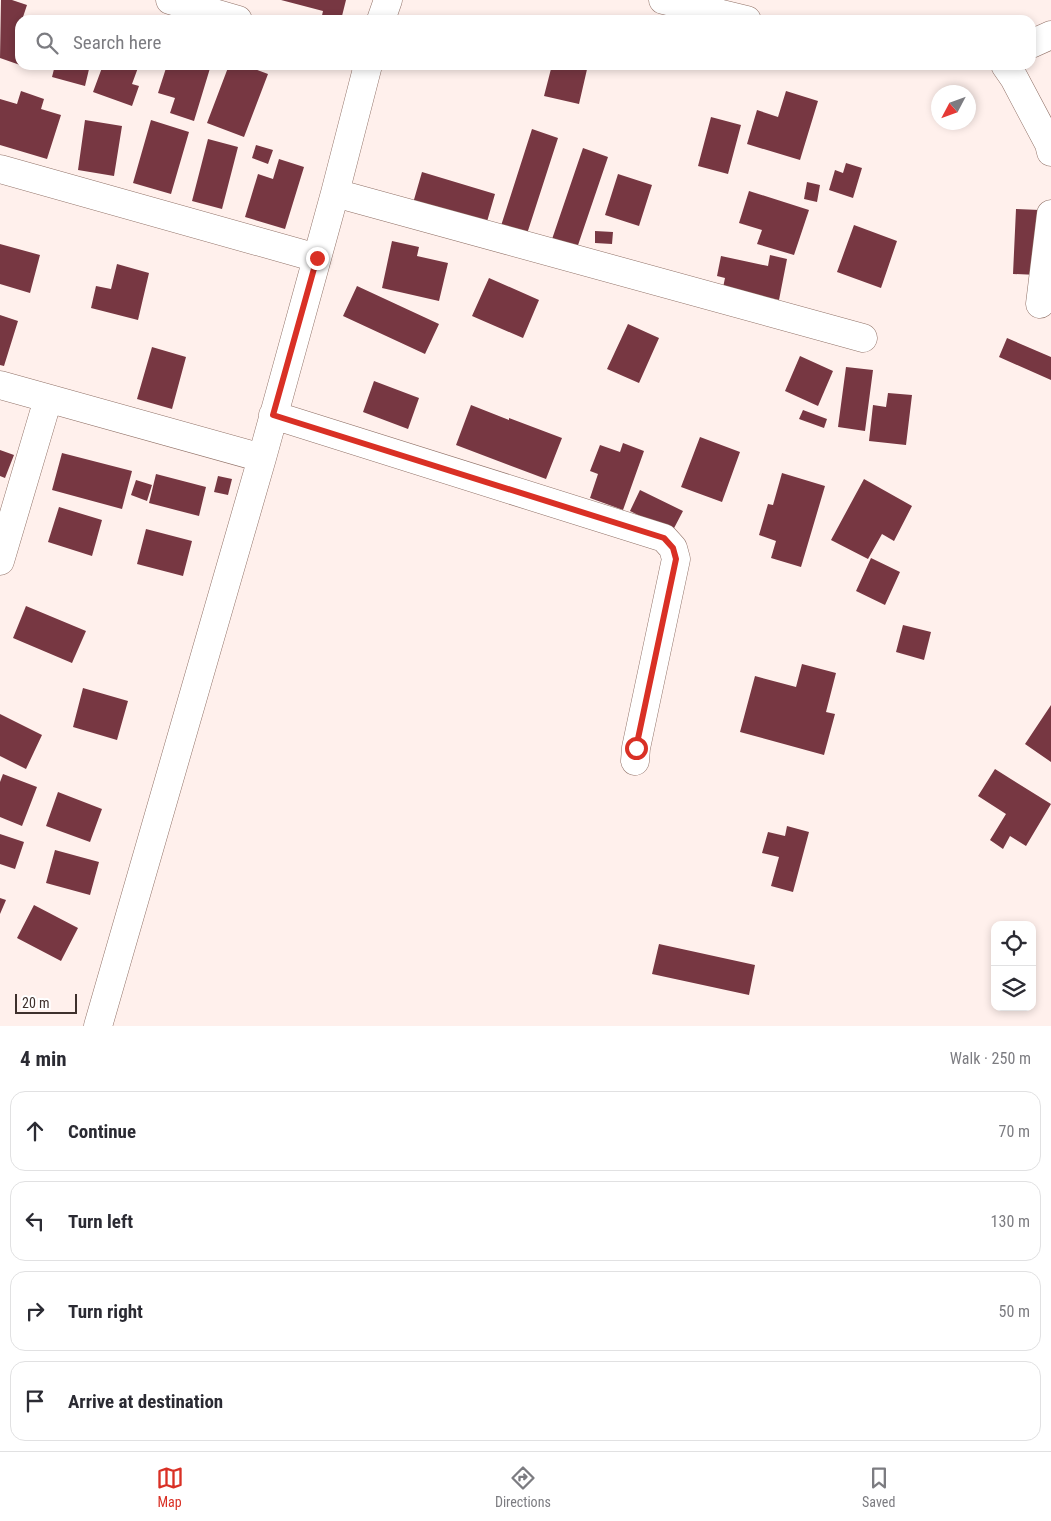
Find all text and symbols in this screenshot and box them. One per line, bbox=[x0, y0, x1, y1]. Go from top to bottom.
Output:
search box bbox=[15, 15, 1036, 70]
icon: search bbox=[33, 29, 61, 57]
text: Search here bbox=[73, 31, 161, 54]
north arrow bbox=[931, 85, 976, 130]
route end bbox=[306, 247, 329, 270]
route start bbox=[625, 737, 648, 760]
map controls bbox=[991, 921, 1036, 1011]
button: locate bbox=[991, 921, 1036, 966]
button: layers bbox=[991, 966, 1036, 1011]
scale bar bbox=[15, 991, 78, 1014]
text: 20 m bbox=[22, 995, 50, 1011]
text: 4 min bbox=[20, 1047, 67, 1071]
text: Walk · 250 m bbox=[950, 1049, 1031, 1068]
icon: ahead bbox=[21, 1117, 49, 1145]
text: Continue bbox=[68, 1120, 136, 1143]
text: 70 m bbox=[998, 1122, 1030, 1141]
icon: left bbox=[21, 1207, 49, 1235]
text: Turn left bbox=[68, 1210, 133, 1233]
text: 130 m bbox=[991, 1212, 1030, 1231]
icon: right bbox=[21, 1297, 49, 1325]
text: Turn right bbox=[68, 1300, 143, 1323]
text: 50 m bbox=[998, 1302, 1030, 1321]
icon: arrive bbox=[21, 1387, 49, 1415]
text: Arrive at destination bbox=[68, 1390, 223, 1413]
tab: Map bbox=[156, 1464, 184, 1510]
tab: Directions bbox=[495, 1464, 551, 1510]
tab: Saved bbox=[862, 1464, 895, 1510]

